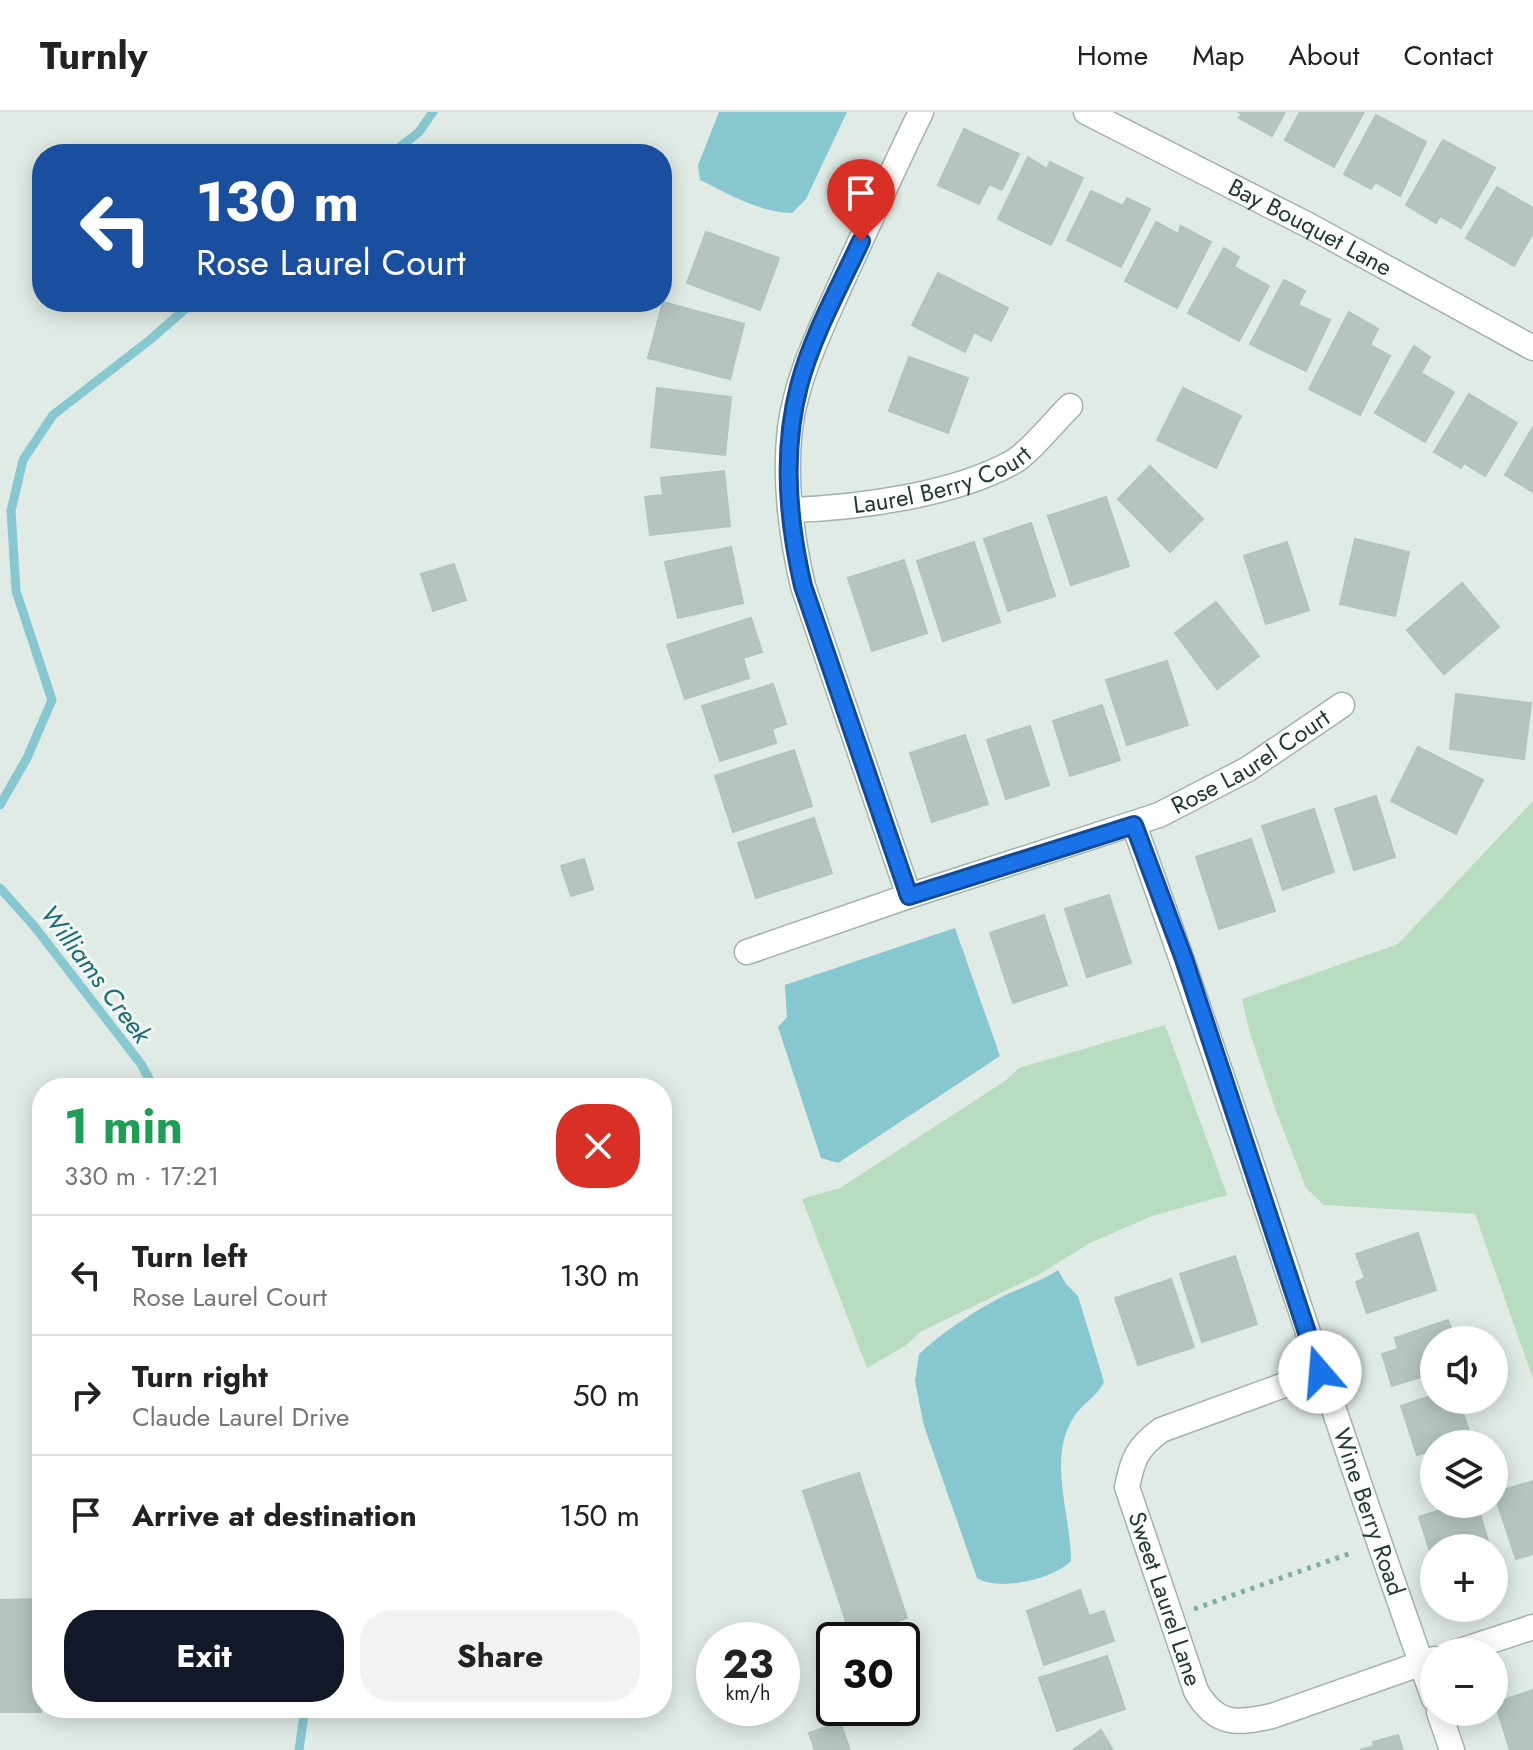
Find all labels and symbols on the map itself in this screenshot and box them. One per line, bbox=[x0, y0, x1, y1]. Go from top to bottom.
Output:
pin bbox=[827, 159, 895, 241]
street label: Bay Bouquet Lane bbox=[1222, 169, 1398, 285]
street label: Laurel Berry Court bbox=[851, 437, 1039, 522]
street label: Rose Laurel Court bbox=[1165, 700, 1337, 823]
water label: Williams Creek bbox=[31, 897, 162, 1053]
position arrow bbox=[1278, 1330, 1362, 1414]
street label: Wine Berry Road bbox=[1324, 1424, 1414, 1600]
street label: Sweet Laurel Lane bbox=[1120, 1507, 1211, 1691]
speed limit sign: 30 bbox=[816, 1622, 920, 1726]

